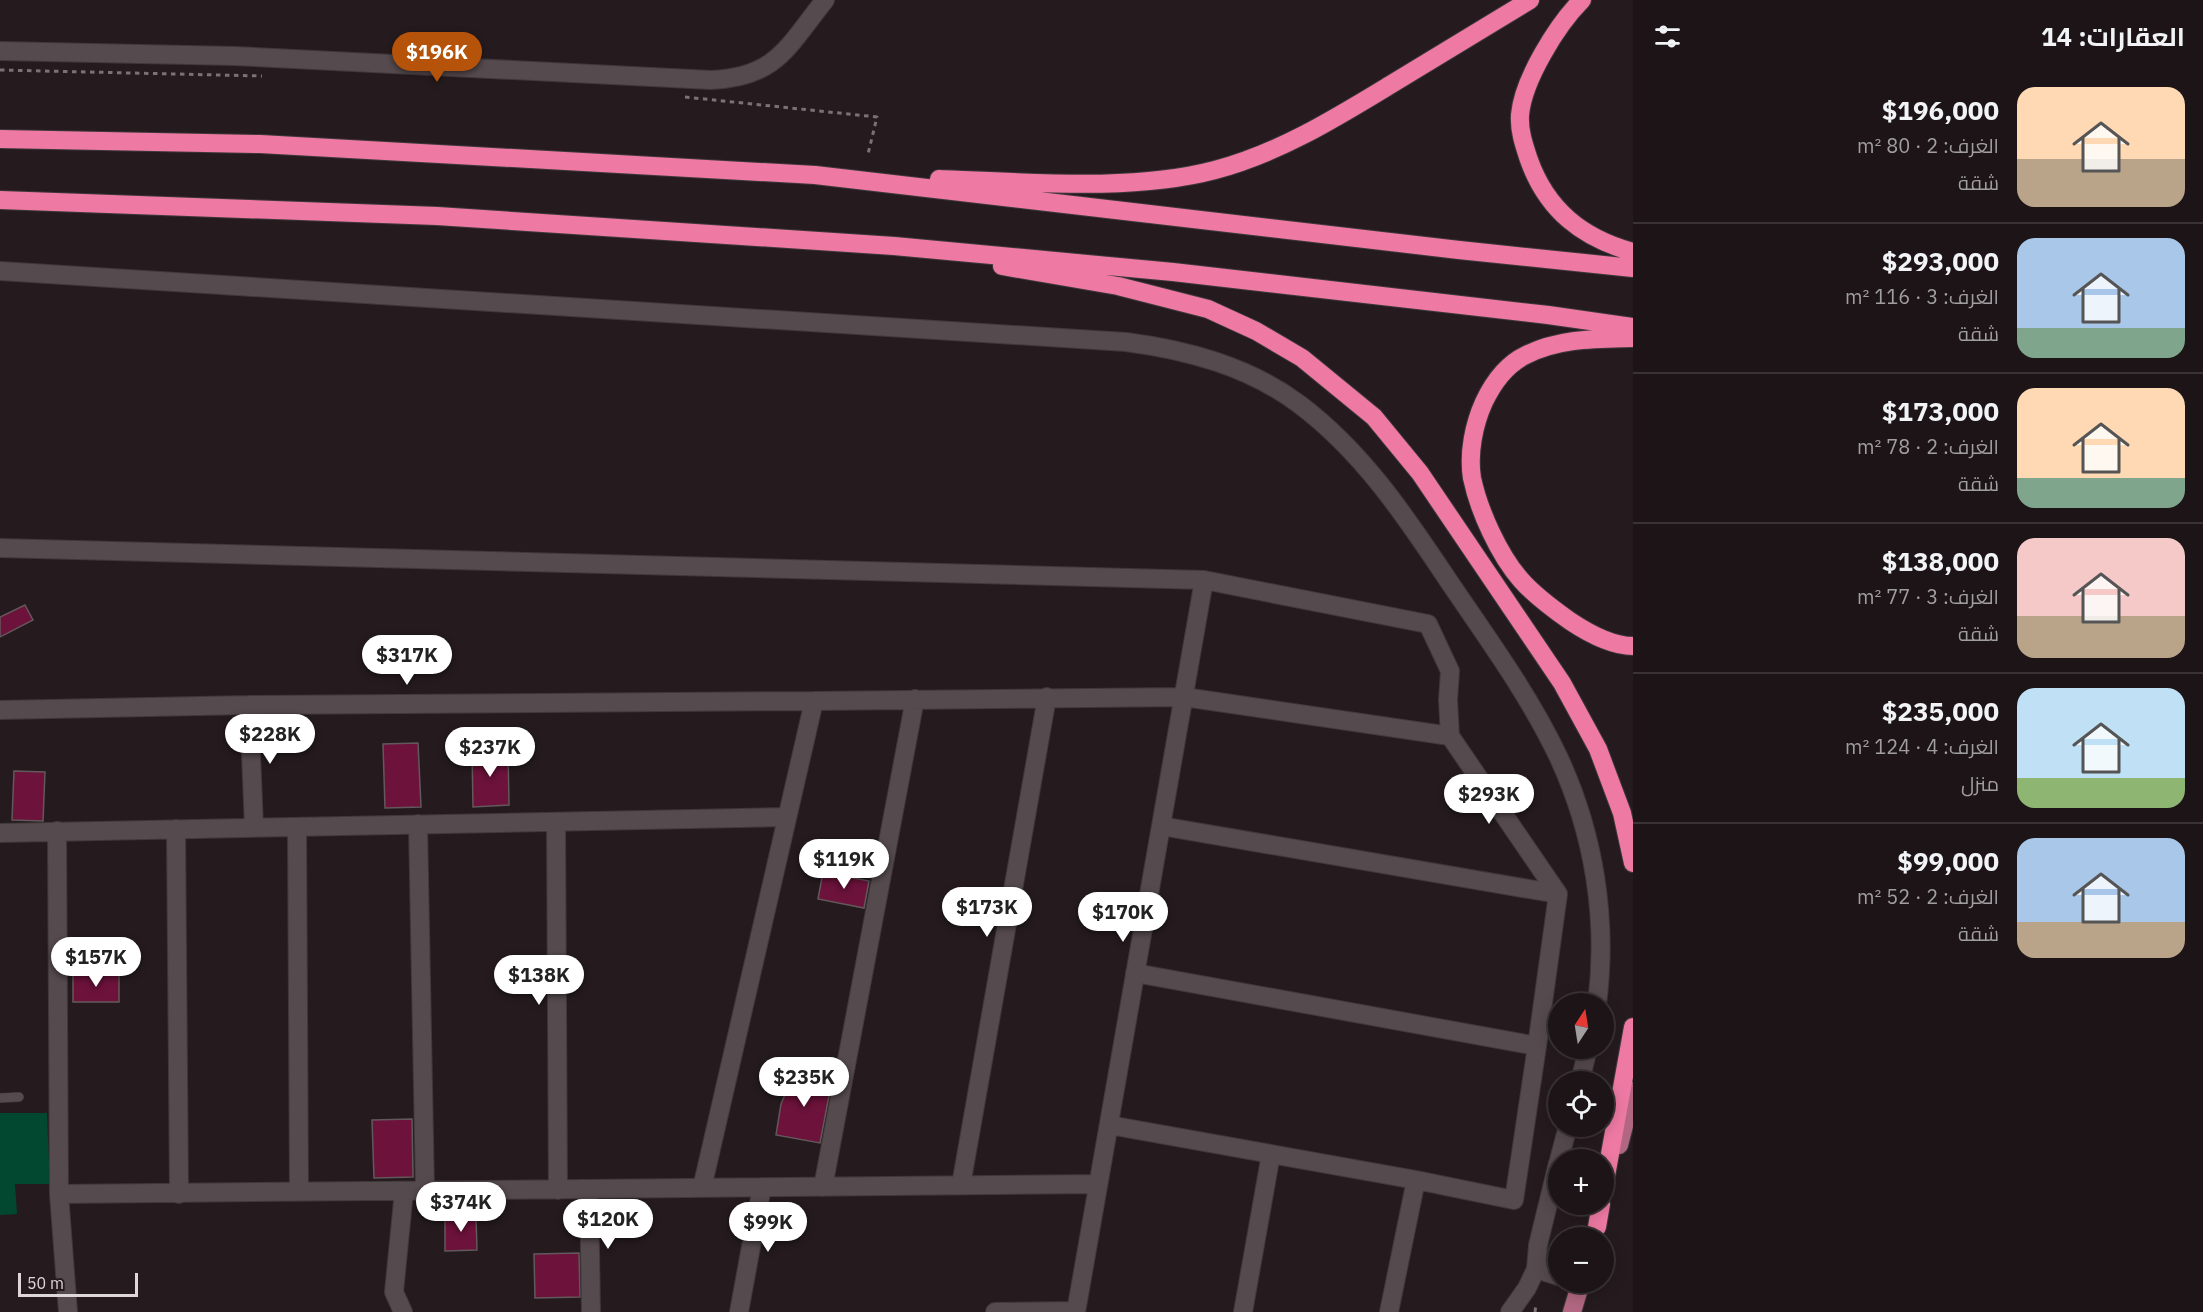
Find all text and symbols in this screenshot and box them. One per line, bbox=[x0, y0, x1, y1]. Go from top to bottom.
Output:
text: العقارات: 14 bbox=[2041, 19, 2185, 53]
icon: filters bbox=[1651, 20, 1684, 53]
pin: $196K bbox=[395, 32, 479, 83]
text: $196K bbox=[406, 38, 468, 65]
text: $196,000 bbox=[1882, 93, 1999, 127]
icon: home bbox=[2065, 111, 2137, 183]
text: الغرف: 2 · 80 m² bbox=[1857, 132, 1999, 159]
text: شقة bbox=[1958, 169, 1999, 196]
text: $293,000 bbox=[1882, 244, 1999, 278]
icon: home bbox=[2065, 262, 2137, 334]
text: الغرف: 3 · 116 m² bbox=[1845, 283, 1999, 310]
text: شقة bbox=[1958, 320, 1999, 347]
text: $173,000 bbox=[1882, 394, 1999, 428]
icon: home bbox=[2065, 412, 2137, 484]
text: الغرف: 2 · 78 m² bbox=[1857, 433, 1999, 460]
text: شقة bbox=[1958, 470, 1999, 497]
text: $138,000 bbox=[1882, 544, 1999, 578]
icon: home bbox=[2065, 562, 2137, 634]
text: الغرف: 3 · 77 m² bbox=[1857, 583, 1999, 610]
text: شقة bbox=[1958, 620, 1999, 647]
pin: $317K bbox=[365, 635, 449, 686]
text: $317K bbox=[376, 641, 438, 668]
text: $235,000 bbox=[1882, 694, 1999, 728]
icon: home bbox=[2065, 712, 2137, 784]
pin: $228K bbox=[228, 714, 312, 765]
text: $228K bbox=[239, 720, 301, 747]
pin: $237K bbox=[448, 727, 532, 778]
text: $237K bbox=[459, 733, 521, 760]
text: الغرف: 4 · 124 m² bbox=[1845, 733, 1999, 760]
text: منزل bbox=[1961, 770, 1999, 797]
pin: $293K bbox=[1447, 774, 1531, 825]
text: $293K bbox=[1458, 780, 1520, 807]
pin: $119K bbox=[802, 839, 886, 890]
text: $99,000 bbox=[1897, 844, 1999, 878]
text: $119K bbox=[813, 845, 875, 872]
icon: home bbox=[2065, 862, 2137, 934]
text: الغرف: 2 · 52 m² bbox=[1857, 883, 1999, 910]
pin: $173K bbox=[945, 887, 1029, 938]
pin: $170K bbox=[1081, 892, 1165, 943]
text: $173K bbox=[956, 893, 1018, 920]
text: $170K bbox=[1092, 898, 1154, 925]
text: شقة bbox=[1958, 920, 1999, 947]
pin: $157K bbox=[54, 937, 138, 988]
text: $157K bbox=[65, 943, 127, 970]
pin: $138K bbox=[497, 955, 581, 1006]
text: $138K bbox=[508, 961, 570, 988]
north arrow bbox=[1548, 993, 1614, 1059]
map controls bbox=[1548, 993, 1614, 1293]
pin: $235K bbox=[762, 1057, 846, 1108]
text: $235K bbox=[773, 1063, 835, 1090]
button: locate bbox=[1548, 1071, 1614, 1137]
button: + bbox=[1548, 1149, 1614, 1215]
pin: $374K bbox=[419, 1182, 503, 1233]
text: $374K bbox=[430, 1188, 492, 1215]
pin: $120K bbox=[566, 1199, 650, 1250]
pin: $99K bbox=[732, 1202, 804, 1253]
text: $120K bbox=[577, 1205, 639, 1232]
text: $99K bbox=[743, 1208, 793, 1235]
button: − bbox=[1548, 1227, 1614, 1293]
scale bar bbox=[18, 1270, 138, 1298]
text: 50 m bbox=[27, 1273, 64, 1293]

